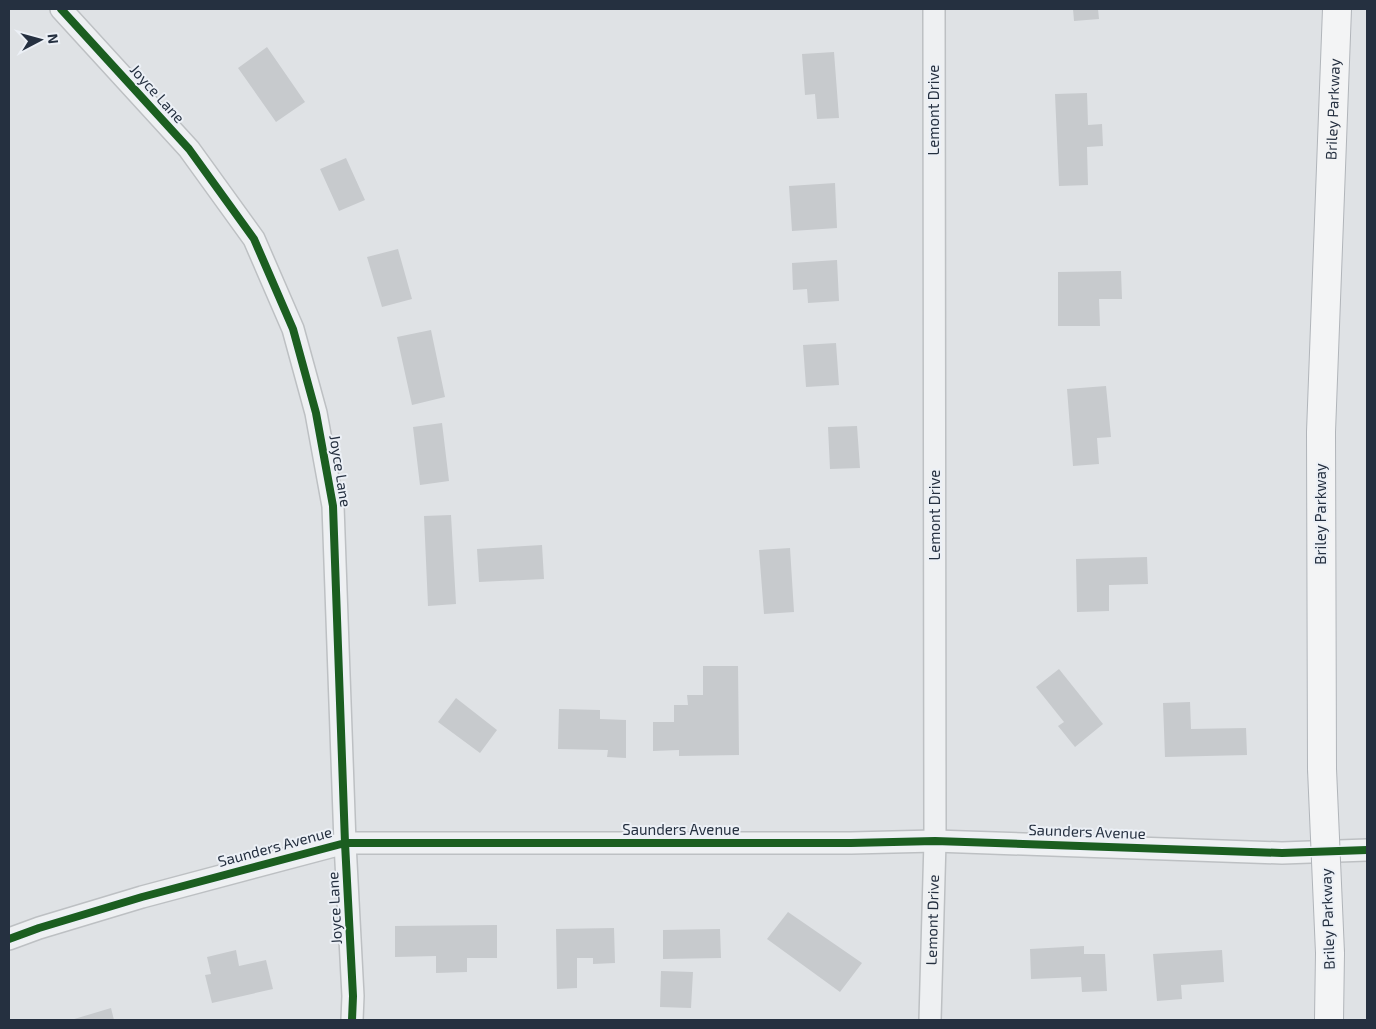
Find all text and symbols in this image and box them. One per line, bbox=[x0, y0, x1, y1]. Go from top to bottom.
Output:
north arrow bbox=[15, 15, 65, 65]
text: N bbox=[44, 33, 62, 45]
street label: Briley Parkway bbox=[1321, 58, 1343, 160]
street label: Joyce Lane bbox=[127, 60, 189, 126]
street label: Lemont Drive bbox=[924, 65, 942, 155]
street label: Joyce Lane bbox=[326, 434, 356, 508]
street label: Briley Parkway bbox=[1311, 463, 1329, 565]
street label: Lemont Drive bbox=[925, 470, 943, 560]
street label: Saunders Avenue bbox=[622, 820, 740, 838]
street label: Saunders Avenue bbox=[1028, 820, 1146, 842]
street label: Saunders Avenue bbox=[216, 822, 334, 870]
street label: Briley Parkway bbox=[1316, 868, 1338, 970]
street label: Joyce Lane bbox=[323, 871, 345, 945]
street label: Lemont Drive bbox=[922, 874, 942, 966]

